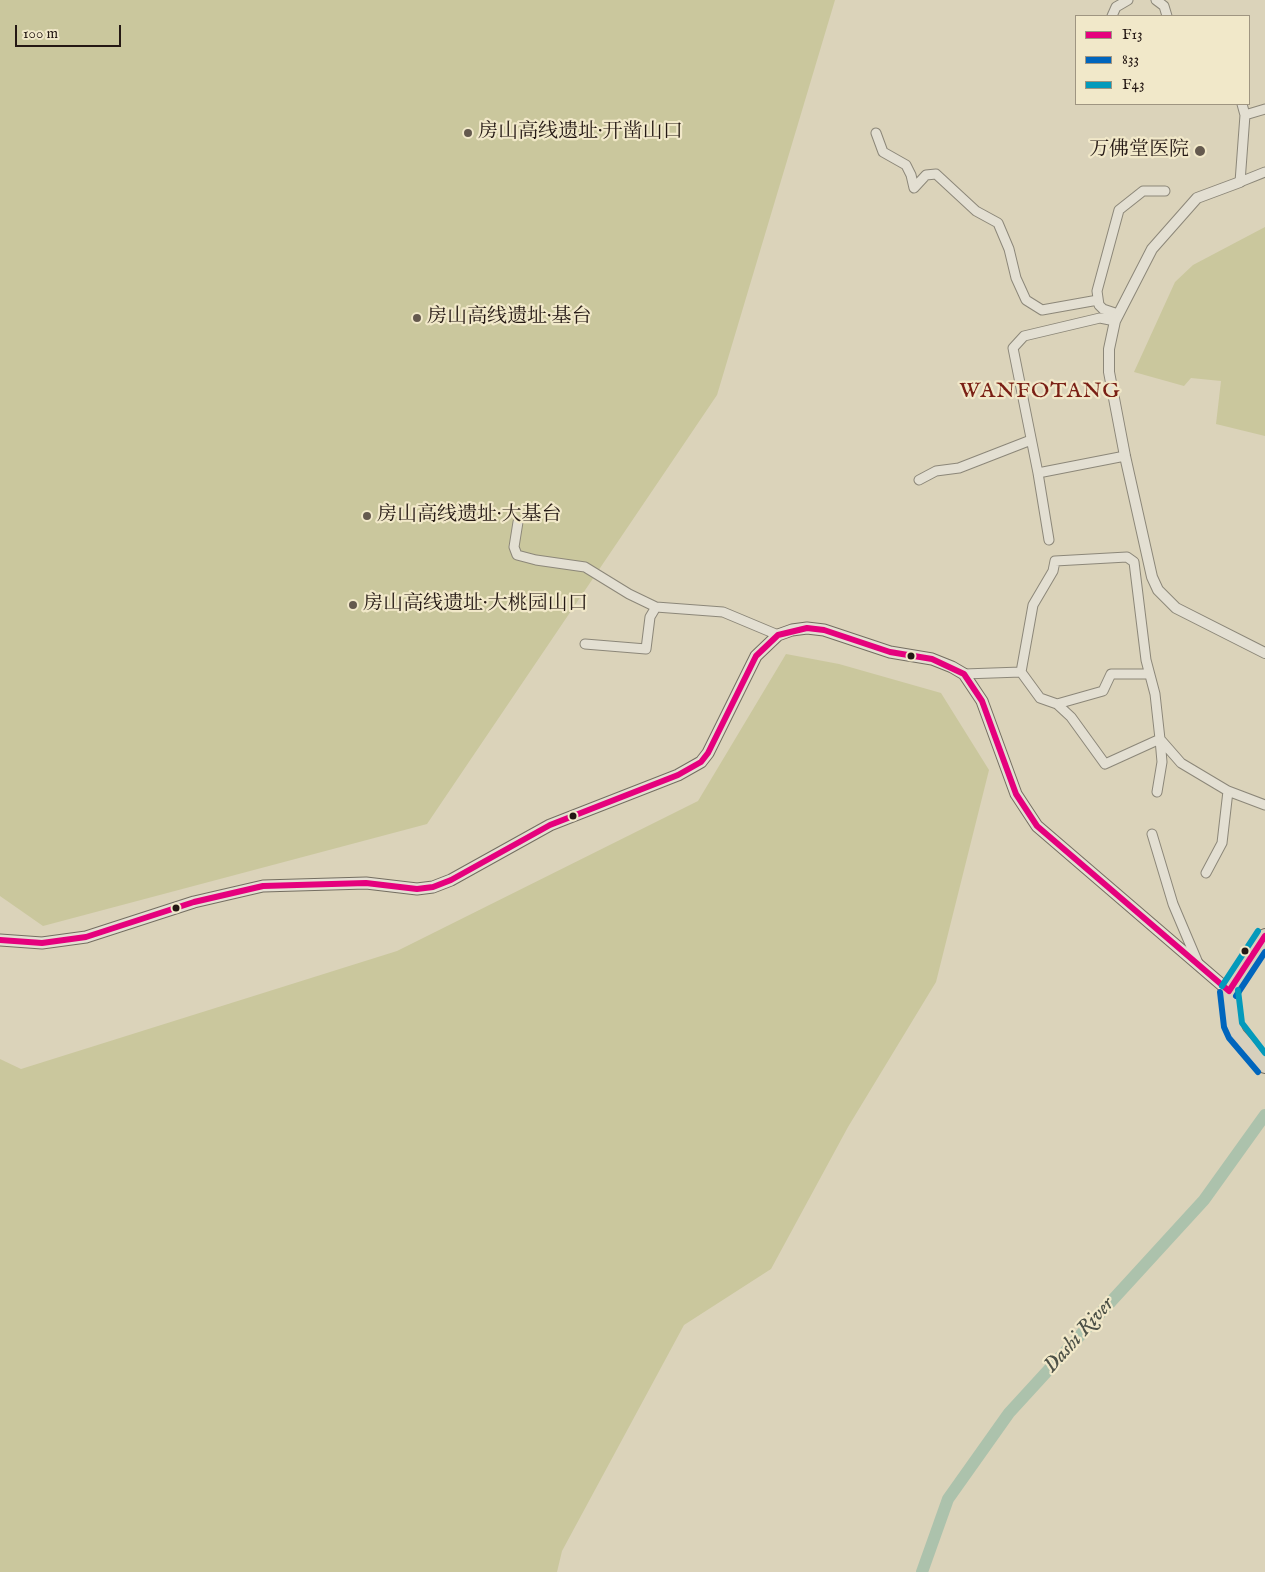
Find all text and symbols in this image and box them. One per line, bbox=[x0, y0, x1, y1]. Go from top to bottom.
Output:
scale bar bbox=[18, 15, 124, 47]
legend bbox=[1075, 15, 1250, 105]
text: 100 m bbox=[23, 24, 58, 43]
text: F13 bbox=[1122, 25, 1143, 44]
text: 833 bbox=[1122, 50, 1139, 69]
text: F43 bbox=[1122, 75, 1144, 94]
place label: 房山高线遗址·开凿山口 bbox=[478, 121, 682, 145]
marker: 房山高线遗址·开凿山口 bbox=[462, 127, 474, 139]
place label: 万佛堂医院 bbox=[1089, 139, 1189, 163]
marker: 万佛堂医院 bbox=[1193, 144, 1207, 158]
place label: 房山高线遗址·基台 bbox=[427, 306, 591, 330]
marker: 房山高线遗址·基台 bbox=[411, 312, 423, 324]
district label: WANFOTANG bbox=[958, 379, 1122, 405]
place label: 房山高线遗址·大基台 bbox=[377, 504, 561, 528]
marker: 房山高线遗址·大基台 bbox=[361, 510, 373, 522]
place label: 房山高线遗址·大桃园山口 bbox=[363, 593, 587, 617]
marker: 房山高线遗址·大桃园山口 bbox=[347, 599, 359, 611]
unlabelled marker bbox=[906, 651, 916, 661]
unlabelled marker bbox=[568, 811, 578, 821]
unlabelled marker bbox=[171, 903, 181, 913]
unlabelled marker bbox=[1240, 946, 1250, 956]
water label: Dashi River bbox=[1039, 1293, 1121, 1379]

